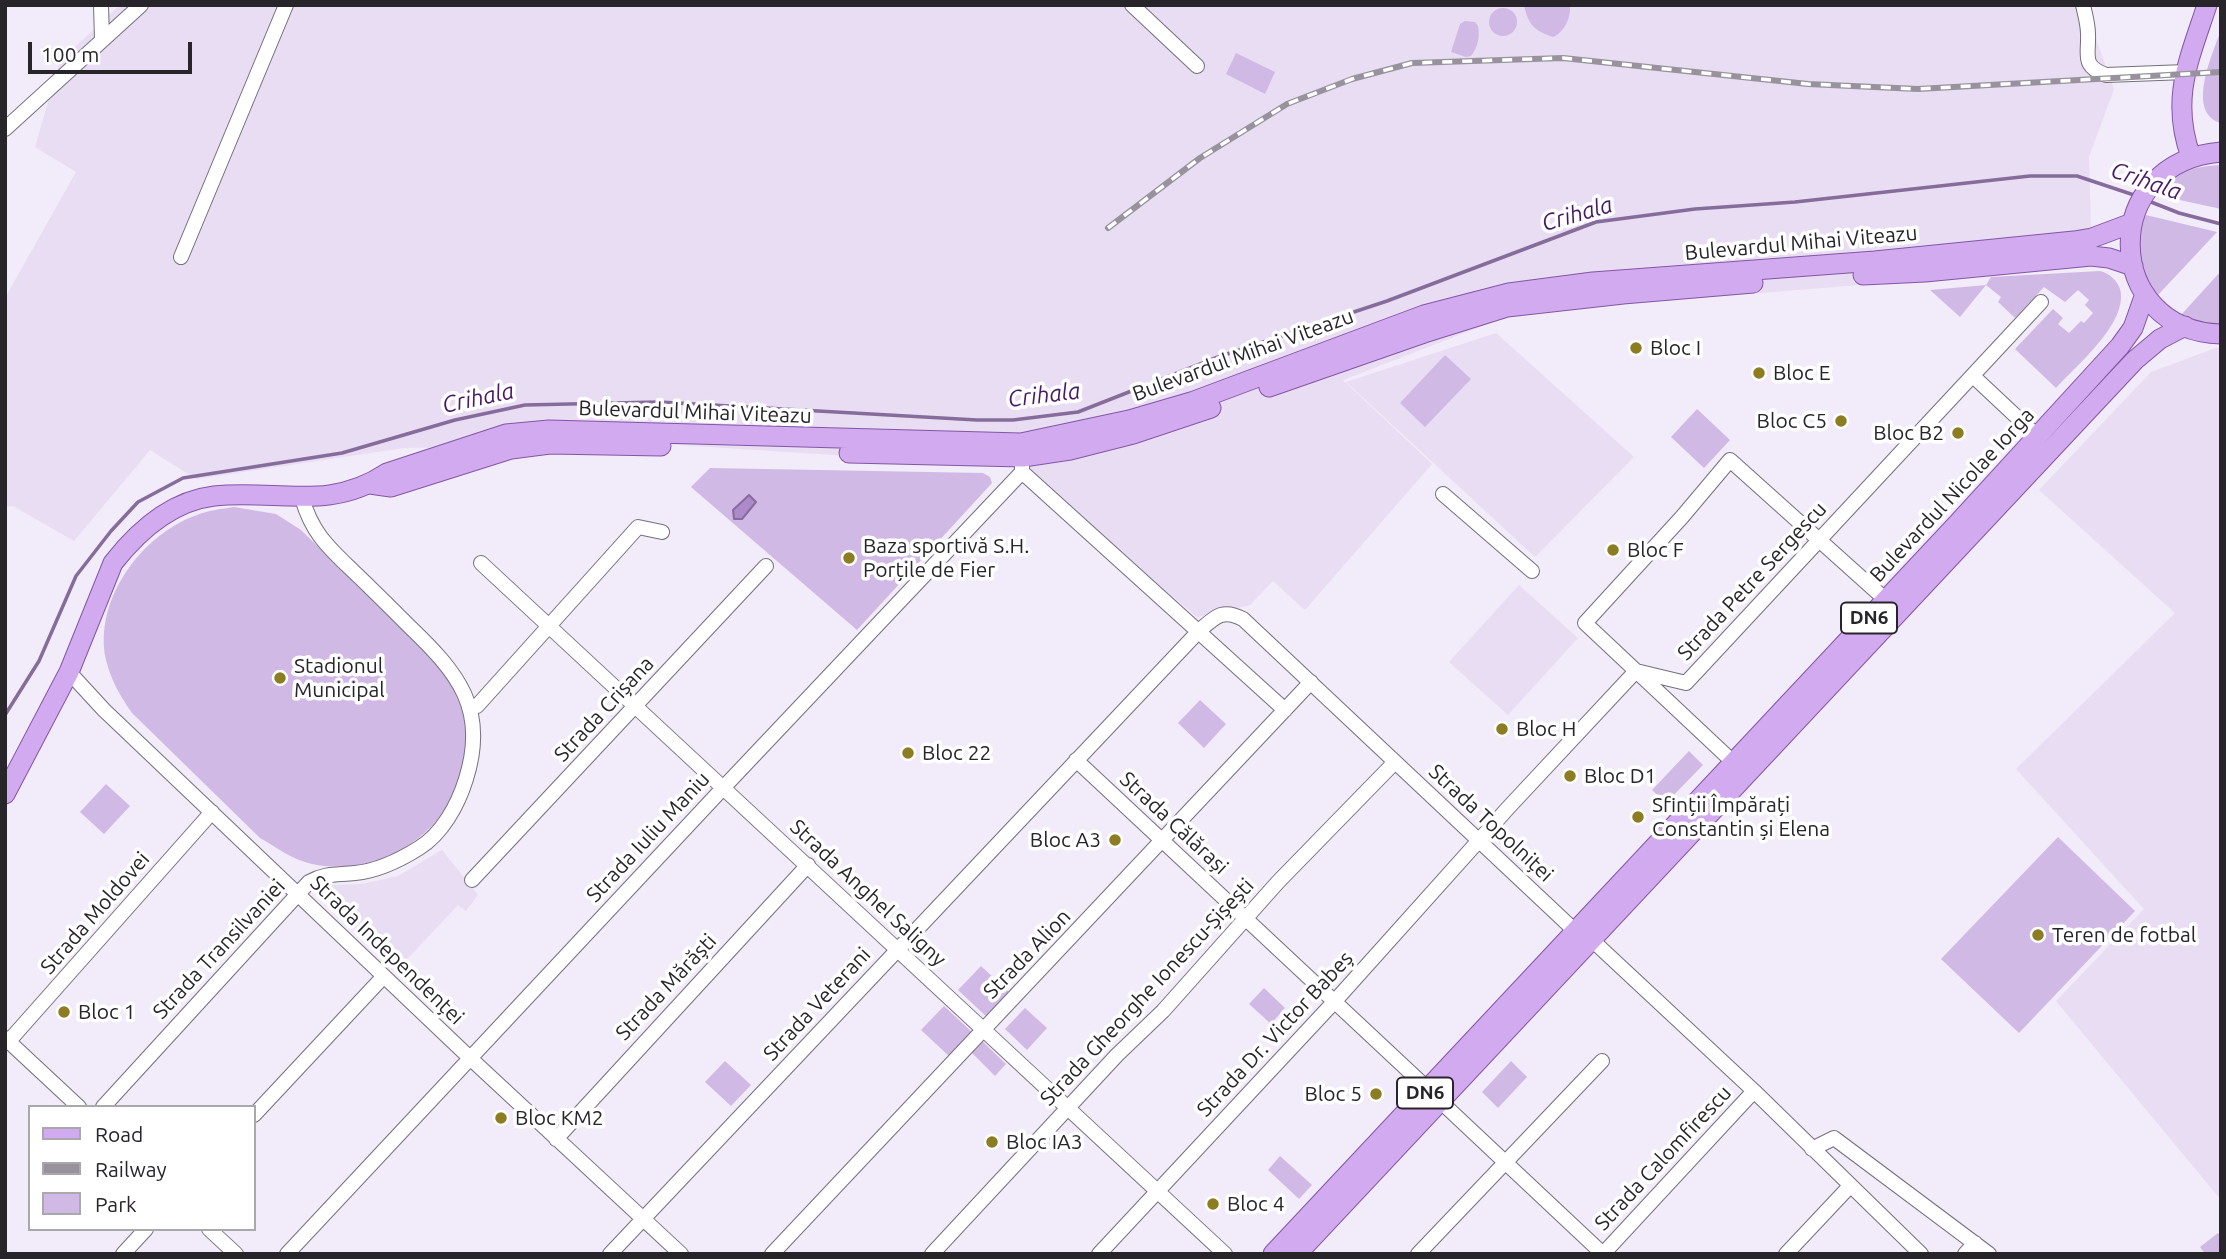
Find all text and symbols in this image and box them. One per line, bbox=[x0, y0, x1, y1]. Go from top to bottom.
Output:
scale bar bbox=[32, 28, 196, 72]
text: 100 m bbox=[41, 42, 99, 66]
water label: Crihala bbox=[2107, 156, 2185, 206]
water label: Crihala bbox=[1538, 191, 1616, 237]
street label: Bulevardul Mihai Viteazu bbox=[1684, 220, 1918, 266]
street label: Bulevardul Mihai Viteazu bbox=[1129, 303, 1357, 407]
place label: Bloc I bbox=[1650, 335, 1701, 361]
marker: Bloc I bbox=[1628, 340, 1644, 356]
place label: Bloc E bbox=[1773, 360, 1830, 386]
marker: Bloc E bbox=[1751, 365, 1767, 381]
water label: Crihala bbox=[440, 377, 516, 419]
water label: Crihala bbox=[1006, 377, 1082, 413]
street label: Bulevardul Mihai Viteazu bbox=[578, 395, 812, 429]
street label: Bulevardul Nicolae Iorga bbox=[1865, 403, 2039, 587]
place label: Bloc C5 bbox=[1757, 408, 1827, 434]
marker: Bloc C5 bbox=[1833, 413, 1849, 429]
place label: Bloc B2 bbox=[1873, 420, 1944, 446]
marker: Bloc B2 bbox=[1950, 425, 1966, 441]
street label: Strada Petre Sergescu bbox=[1672, 497, 1832, 665]
place label: Baza sportivă S.H. Porțile de Fier bbox=[863, 533, 1029, 583]
place label: Bloc F bbox=[1627, 537, 1684, 563]
marker: Bloc F bbox=[1605, 542, 1621, 558]
marker: Baza sportivă S.H. Porțile de Fier bbox=[841, 550, 857, 566]
road number: DN6 bbox=[1841, 603, 1897, 634]
street label: Strada Crișana bbox=[549, 651, 659, 767]
place label: Stadionul Municipal bbox=[294, 653, 385, 703]
marker: Stadionul Municipal bbox=[272, 670, 288, 686]
place label: Bloc H bbox=[1516, 716, 1576, 742]
marker: Bloc H bbox=[1494, 721, 1510, 737]
place label: Bloc 22 bbox=[922, 740, 991, 766]
marker: Bloc 22 bbox=[900, 745, 916, 761]
street label: Strada Topolniței bbox=[1424, 759, 1558, 887]
place label: Bloc D1 bbox=[1584, 763, 1656, 789]
street label: Strada Călărași bbox=[1115, 766, 1233, 880]
street label: Strada Iuliu Maniu bbox=[581, 767, 715, 907]
marker: Bloc D1 bbox=[1562, 768, 1578, 784]
place label: Sfinții Împărați Constantin și Elena bbox=[1652, 792, 1830, 842]
marker: Sfinții Împărați Constantin și Elena bbox=[1630, 809, 1646, 825]
street label: Strada Anghel Saligny bbox=[785, 814, 951, 972]
place label: Bloc A3 bbox=[1030, 827, 1101, 853]
marker: Bloc A3 bbox=[1107, 832, 1123, 848]
street label: Strada Moldovei bbox=[35, 847, 155, 979]
street label: Strada Independenței bbox=[305, 870, 469, 1030]
street label: Strada Gheorghe Ionescu-Șișești bbox=[1035, 873, 1259, 1111]
street label: Strada Transilvaniei bbox=[148, 874, 290, 1024]
street label: Strada Alion bbox=[978, 904, 1076, 1004]
place label: Teren de fotbal bbox=[2052, 922, 2196, 948]
marker: Teren de fotbal bbox=[2030, 927, 2046, 943]
street label: Strada Mărăști bbox=[610, 929, 722, 1045]
street label: Strada Veterani bbox=[758, 942, 876, 1066]
street label: Strada Dr. Victor Babeș bbox=[1192, 946, 1358, 1122]
place label: Bloc 1 bbox=[78, 999, 136, 1025]
marker: Bloc 1 bbox=[56, 1004, 72, 1020]
road number: DN6 bbox=[1397, 1078, 1453, 1108]
street label: Strada Calomfirescu bbox=[1589, 1080, 1737, 1236]
place label: Bloc 5 bbox=[1304, 1081, 1362, 1107]
marker: Bloc 5 bbox=[1368, 1086, 1384, 1102]
legend bbox=[28, 1105, 256, 1231]
place label: Bloc KM2 bbox=[515, 1105, 604, 1131]
marker: Bloc KM2 bbox=[493, 1110, 509, 1126]
text: Road bbox=[95, 1122, 143, 1146]
place label: Bloc IA3 bbox=[1006, 1129, 1083, 1155]
marker: Bloc IA3 bbox=[984, 1134, 1000, 1150]
text: Railway bbox=[95, 1157, 167, 1181]
place label: Bloc 4 bbox=[1227, 1191, 1285, 1217]
text: Park bbox=[95, 1192, 137, 1216]
marker: Bloc 4 bbox=[1205, 1196, 1221, 1212]

